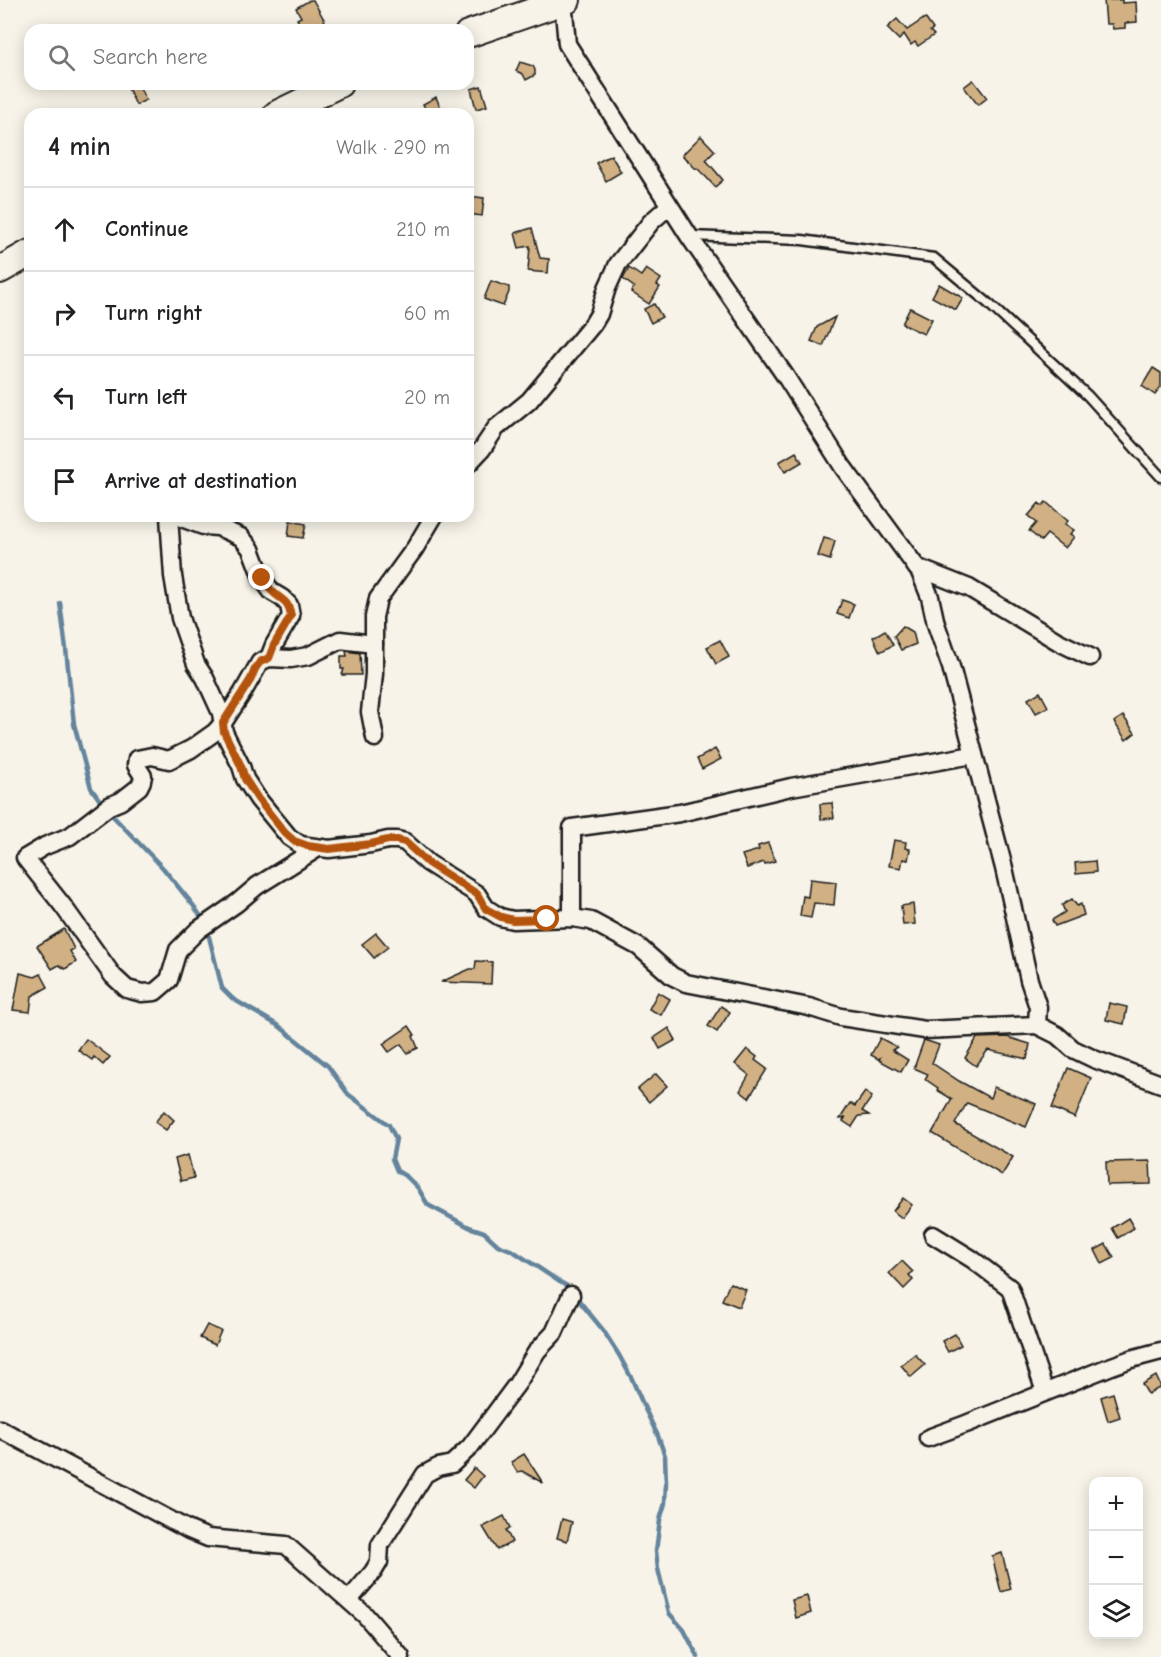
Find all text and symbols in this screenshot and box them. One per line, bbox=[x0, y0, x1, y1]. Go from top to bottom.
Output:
search box bbox=[24, 24, 474, 90]
icon: search bbox=[45, 41, 78, 74]
text: Search here bbox=[93, 44, 208, 70]
text: 4 min bbox=[48, 132, 111, 162]
text: Walk · 290 m bbox=[336, 136, 450, 159]
icon: ahead bbox=[48, 213, 81, 246]
text: Continue bbox=[105, 216, 188, 242]
text: 210 m bbox=[396, 218, 450, 241]
icon: right bbox=[48, 297, 81, 330]
text: Turn right bbox=[105, 300, 202, 326]
text: 60 m bbox=[404, 302, 450, 325]
icon: left bbox=[48, 381, 81, 414]
text: Turn left bbox=[105, 384, 187, 410]
text: 20 m bbox=[404, 386, 450, 409]
icon: arrive bbox=[48, 465, 81, 498]
text: Arrive at destination bbox=[105, 468, 297, 494]
route end bbox=[248, 564, 274, 590]
route start bbox=[533, 905, 559, 931]
map controls bbox=[1089, 1477, 1143, 1639]
button: + bbox=[1089, 1477, 1143, 1531]
button: − bbox=[1089, 1531, 1143, 1585]
button: layers bbox=[1089, 1585, 1143, 1639]

